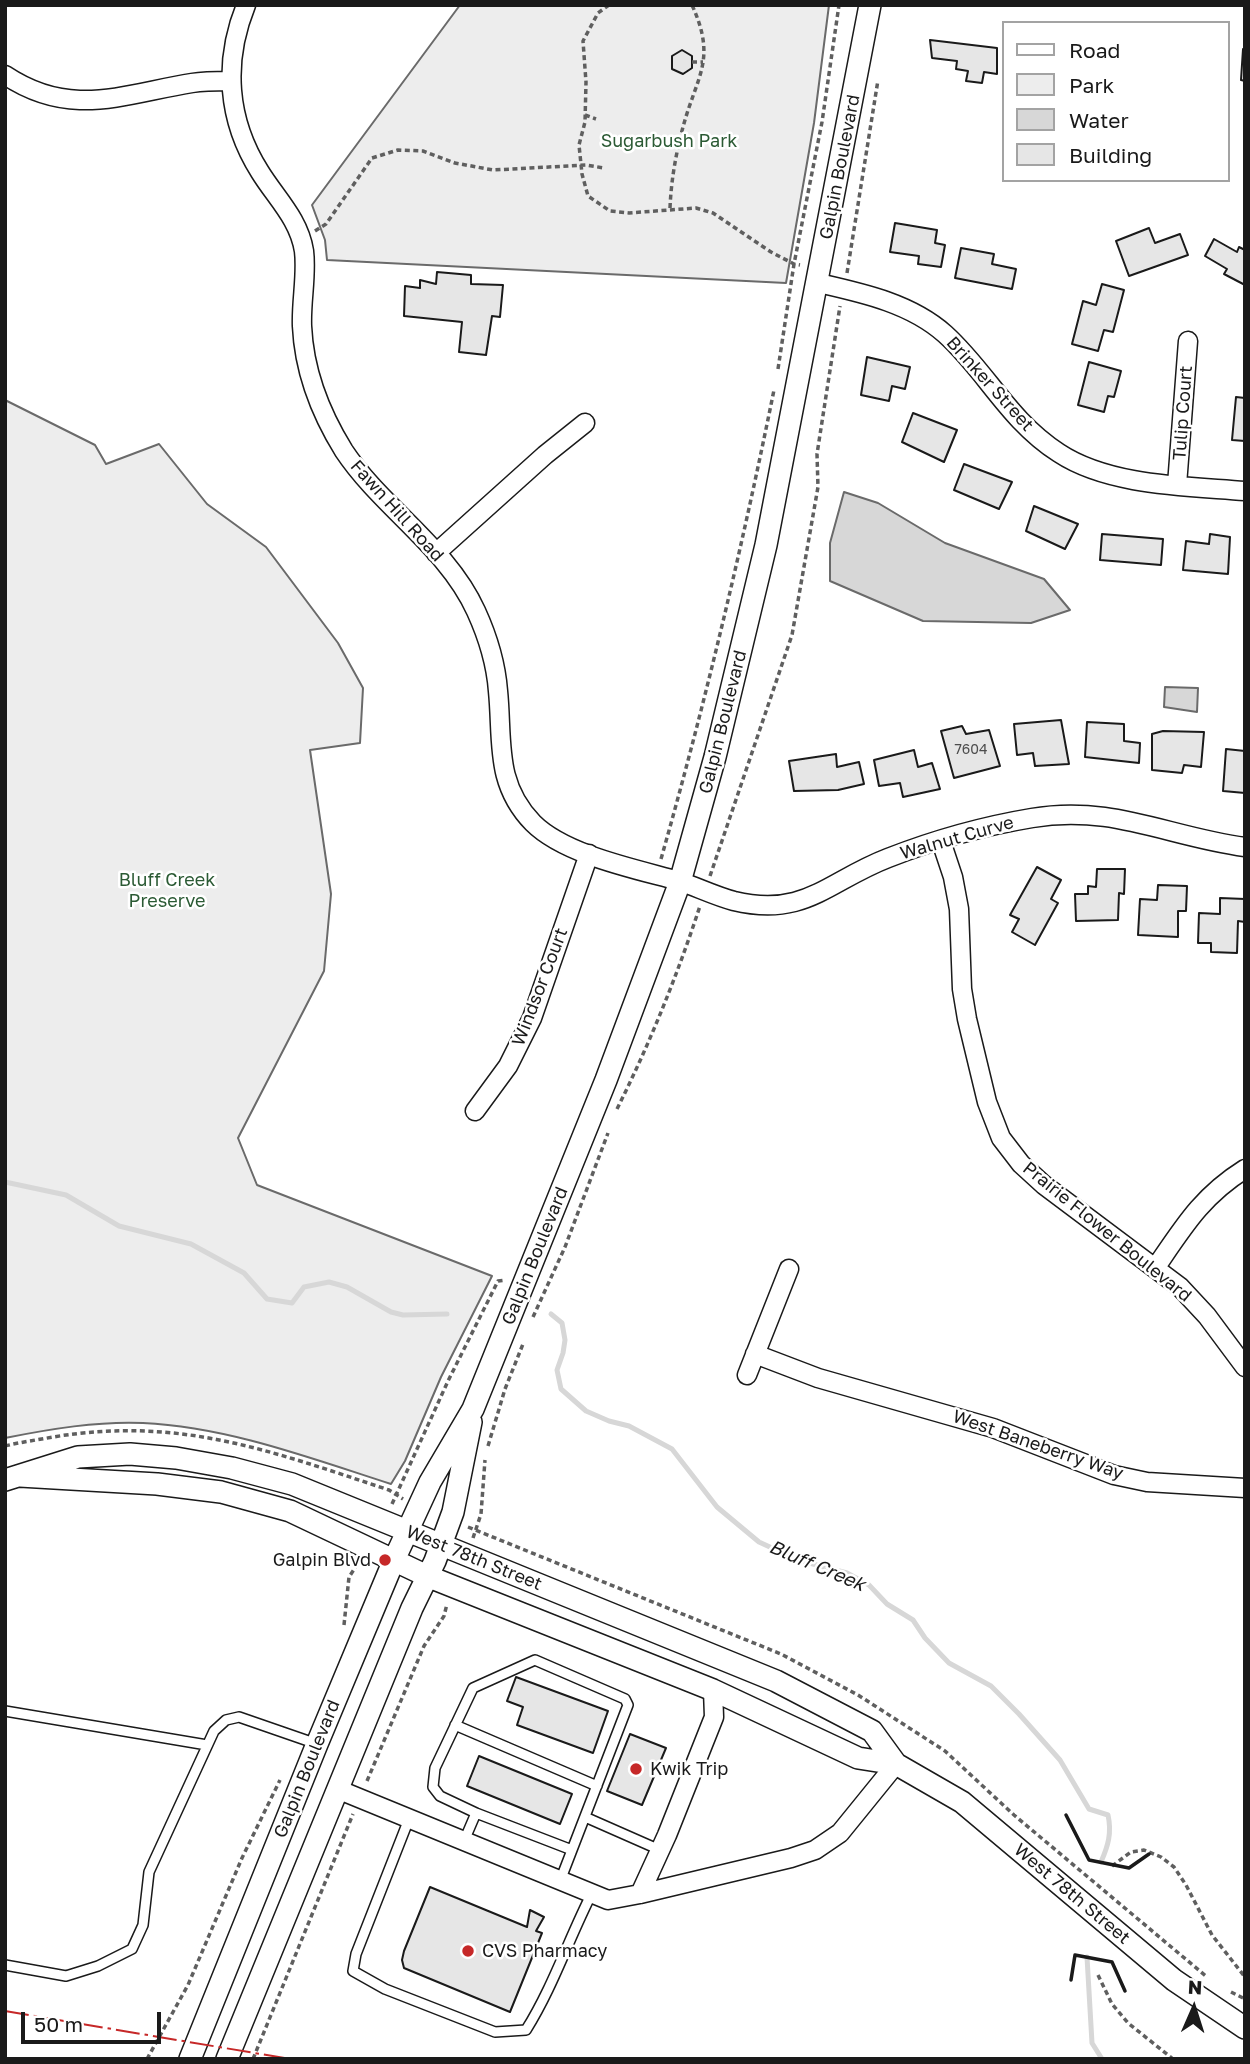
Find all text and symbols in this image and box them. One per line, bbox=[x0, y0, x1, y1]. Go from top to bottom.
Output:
legend bbox=[1002, 21, 1229, 182]
text: Road bbox=[1069, 37, 1120, 63]
text: Park bbox=[1069, 72, 1114, 98]
street label: Galpin Boulevard bbox=[815, 93, 865, 241]
text: Water bbox=[1069, 107, 1129, 133]
park label: Sugarbush Park bbox=[601, 130, 737, 152]
text: Building bbox=[1069, 142, 1152, 168]
street label: Brinker Street bbox=[942, 332, 1038, 436]
street label: Tulip Court bbox=[1169, 365, 1197, 461]
street label: Fawn Hill Road bbox=[346, 456, 448, 566]
street label: Galpin Boulevard bbox=[695, 648, 751, 796]
house number: 7604 bbox=[954, 742, 988, 758]
street label: Walnut Curve bbox=[898, 811, 1016, 865]
park label: Bluff Creek Preserve bbox=[119, 869, 215, 912]
street label: Windsor Court bbox=[508, 925, 572, 1049]
street label: Prairie Flower Boulevard bbox=[1018, 1157, 1196, 1307]
street label: Galpin Boulevard bbox=[497, 1184, 573, 1328]
street label: West Baneberry Way bbox=[950, 1406, 1126, 1484]
street label: West 78th Street bbox=[403, 1521, 545, 1595]
water label: Bluff Creek bbox=[766, 1536, 868, 1596]
place label: Galpin Blvd bbox=[273, 1549, 371, 1571]
marker: Galpin Blvd bbox=[377, 1552, 393, 1568]
street label: Galpin Boulevard bbox=[269, 1697, 345, 1841]
place label: Kwik Trip bbox=[650, 1758, 728, 1780]
marker: Kwik Trip bbox=[628, 1761, 644, 1777]
street label: West 78th Street bbox=[1010, 1839, 1134, 1949]
place label: CVS Pharmacy bbox=[482, 1940, 607, 1962]
marker: CVS Pharmacy bbox=[460, 1943, 476, 1959]
north arrow bbox=[1159, 1973, 1229, 2043]
text: N bbox=[1187, 1975, 1203, 1998]
scale bar bbox=[24, 1997, 164, 2041]
text: 50 m bbox=[34, 2011, 83, 2037]

